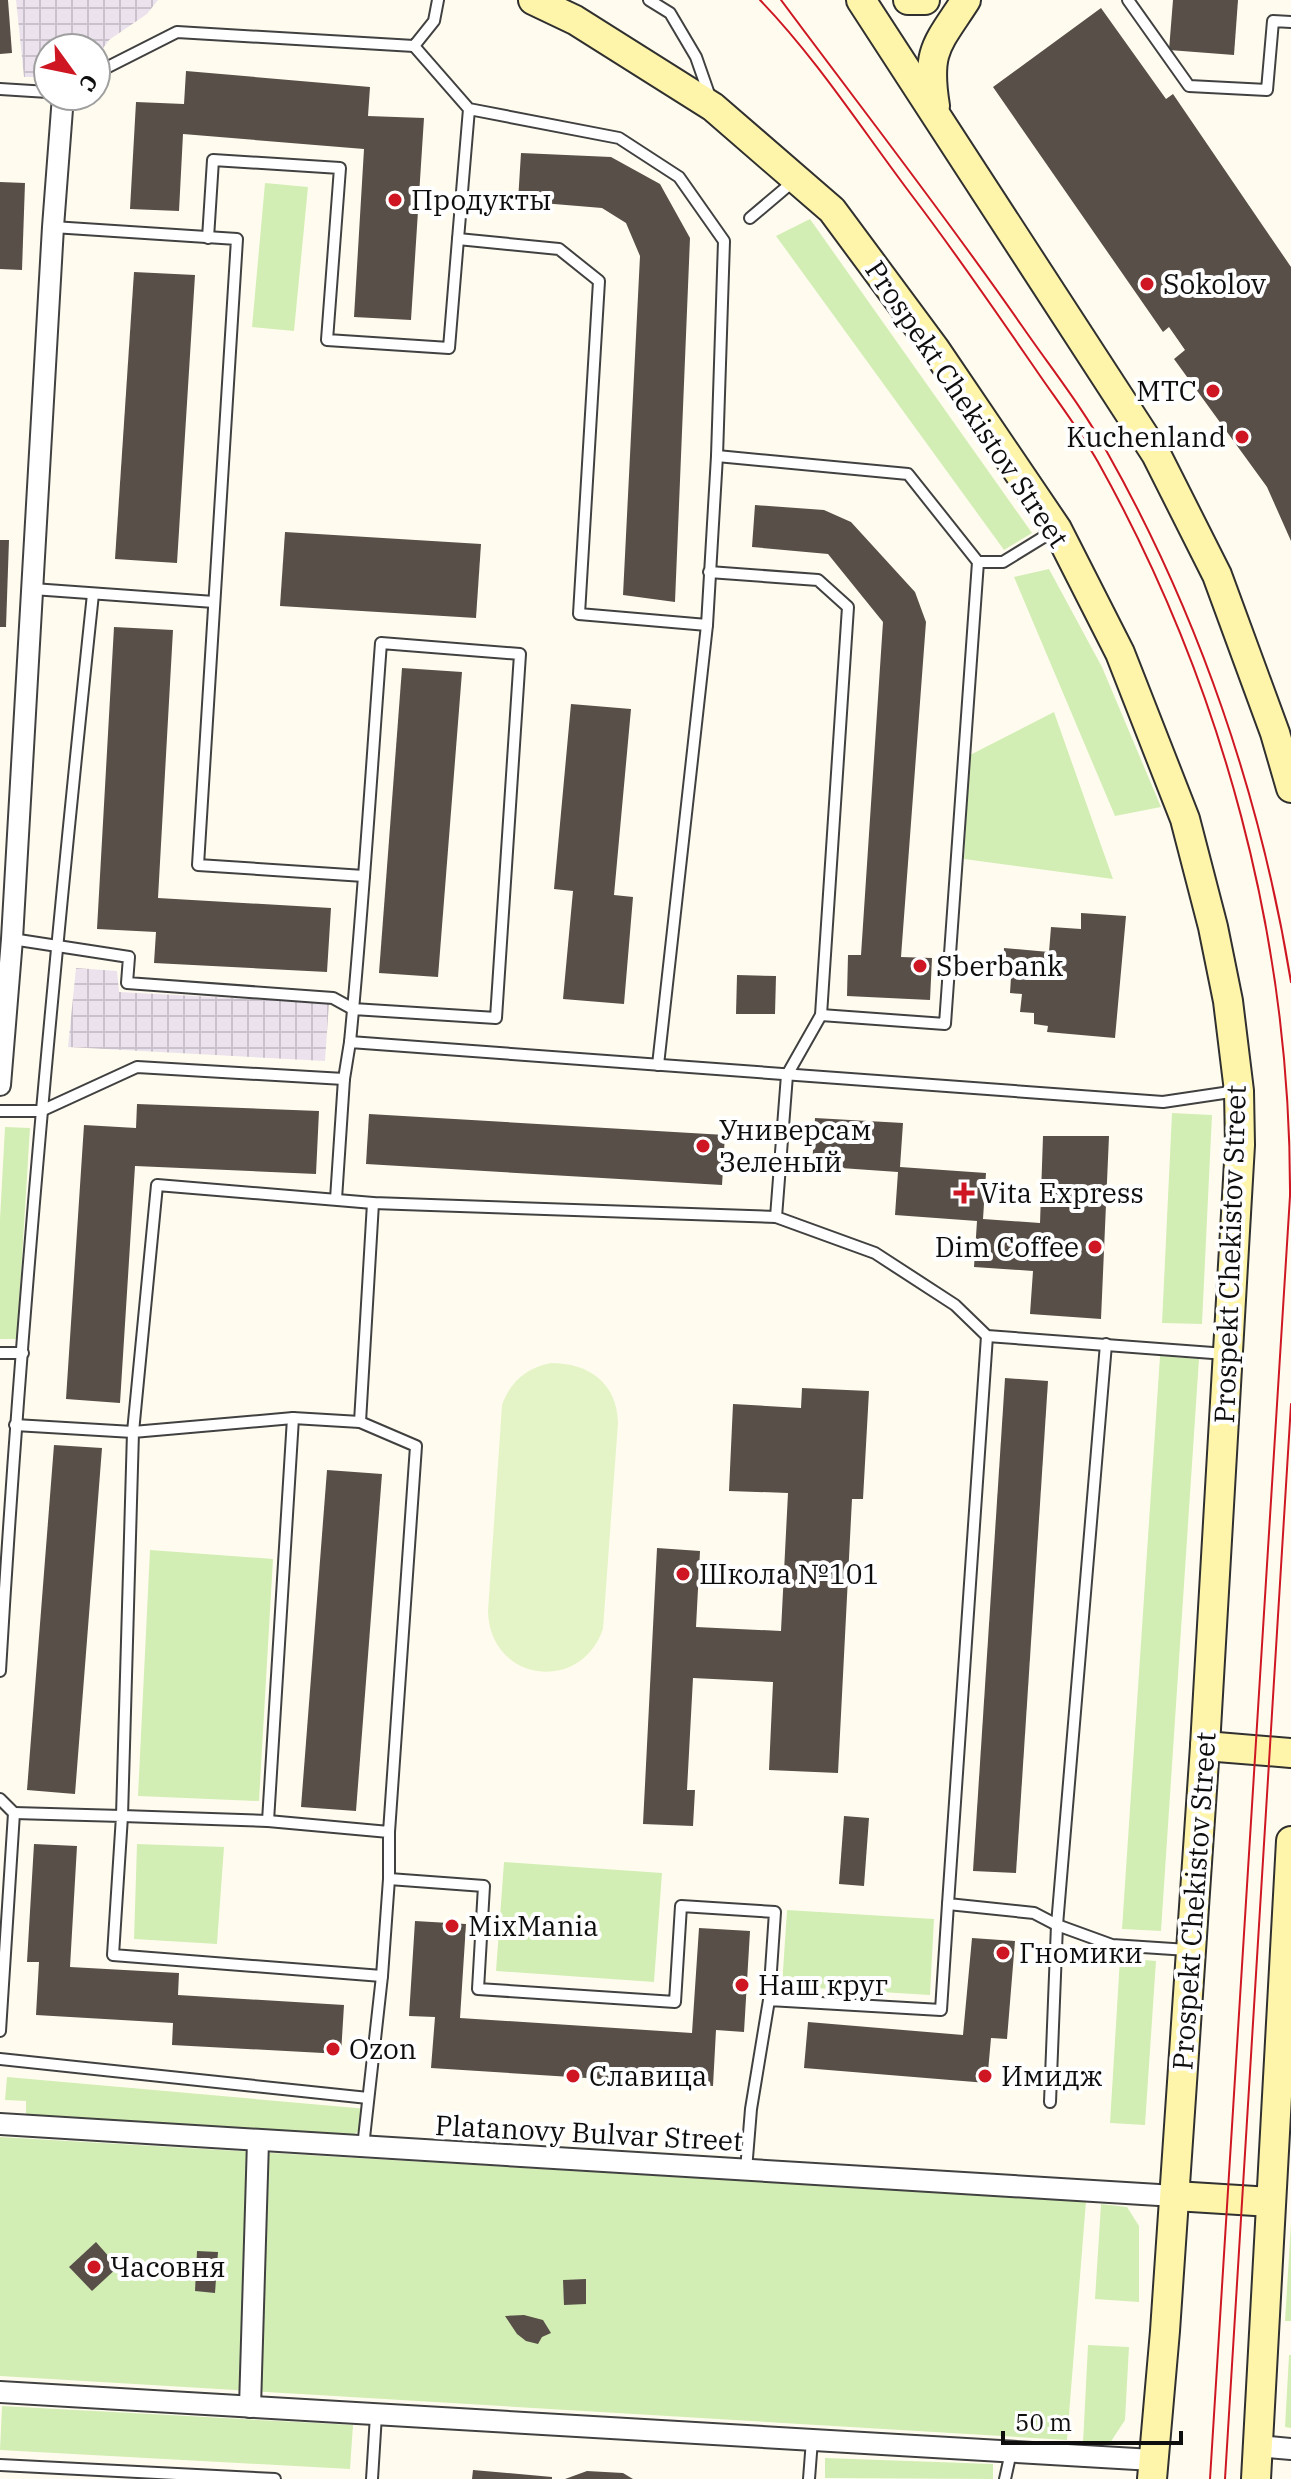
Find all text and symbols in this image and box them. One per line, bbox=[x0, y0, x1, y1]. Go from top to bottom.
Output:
north arrow bbox=[32, 32, 112, 112]
text: С bbox=[73, 69, 105, 97]
place label: Продукты bbox=[411, 181, 552, 218]
marker: Продукты bbox=[386, 191, 404, 209]
street label: Prospekt Chekistov Street bbox=[857, 253, 1078, 555]
place label: Sokolov bbox=[1163, 265, 1266, 302]
marker: Sokolov bbox=[1138, 275, 1156, 293]
place label: МТС bbox=[1136, 372, 1197, 409]
marker: МТС bbox=[1204, 382, 1222, 400]
place label: Kuchenland bbox=[1066, 418, 1226, 455]
marker: Kuchenland bbox=[1233, 428, 1251, 446]
place label: Sberbank bbox=[936, 947, 1064, 984]
marker: Sberbank bbox=[911, 957, 929, 975]
street label: Prospekt Chekistov Street bbox=[1205, 1084, 1254, 1424]
place label: Универсам Зеленый bbox=[719, 1111, 872, 1180]
marker: Универсам Зеленый bbox=[694, 1137, 712, 1155]
place label: Vita Express bbox=[980, 1174, 1144, 1211]
marker: Vita Express bbox=[955, 1184, 973, 1202]
place label: Dim Coffee bbox=[935, 1228, 1079, 1265]
marker: Dim Coffee bbox=[1086, 1238, 1104, 1256]
place label: Школа №101 bbox=[699, 1555, 879, 1592]
marker: Школа №101 bbox=[674, 1565, 692, 1583]
street label: Prospekt Chekistov Street bbox=[1163, 1731, 1224, 2071]
place label: MixMania bbox=[468, 1907, 599, 1944]
marker: MixMania bbox=[443, 1917, 461, 1935]
place label: Гномики bbox=[1019, 1934, 1143, 1971]
marker: Гномики bbox=[994, 1944, 1012, 1962]
place label: Наш круг bbox=[758, 1966, 888, 2003]
marker: Наш круг bbox=[733, 1976, 751, 1994]
place label: Ozon bbox=[349, 2030, 417, 2067]
marker: Ozon bbox=[324, 2040, 342, 2058]
place label: Славица bbox=[589, 2057, 707, 2094]
place label: Имидж bbox=[1001, 2057, 1102, 2094]
marker: Славица bbox=[564, 2067, 582, 2085]
marker: Имидж bbox=[976, 2067, 994, 2085]
street label: Platanovy Bulvar Street bbox=[434, 2106, 744, 2159]
place label: Часовня bbox=[110, 2248, 226, 2285]
marker: Часовня bbox=[85, 2258, 103, 2276]
scale bar bbox=[1003, 2395, 1181, 2445]
text: 50 m bbox=[1015, 2406, 1072, 2438]

